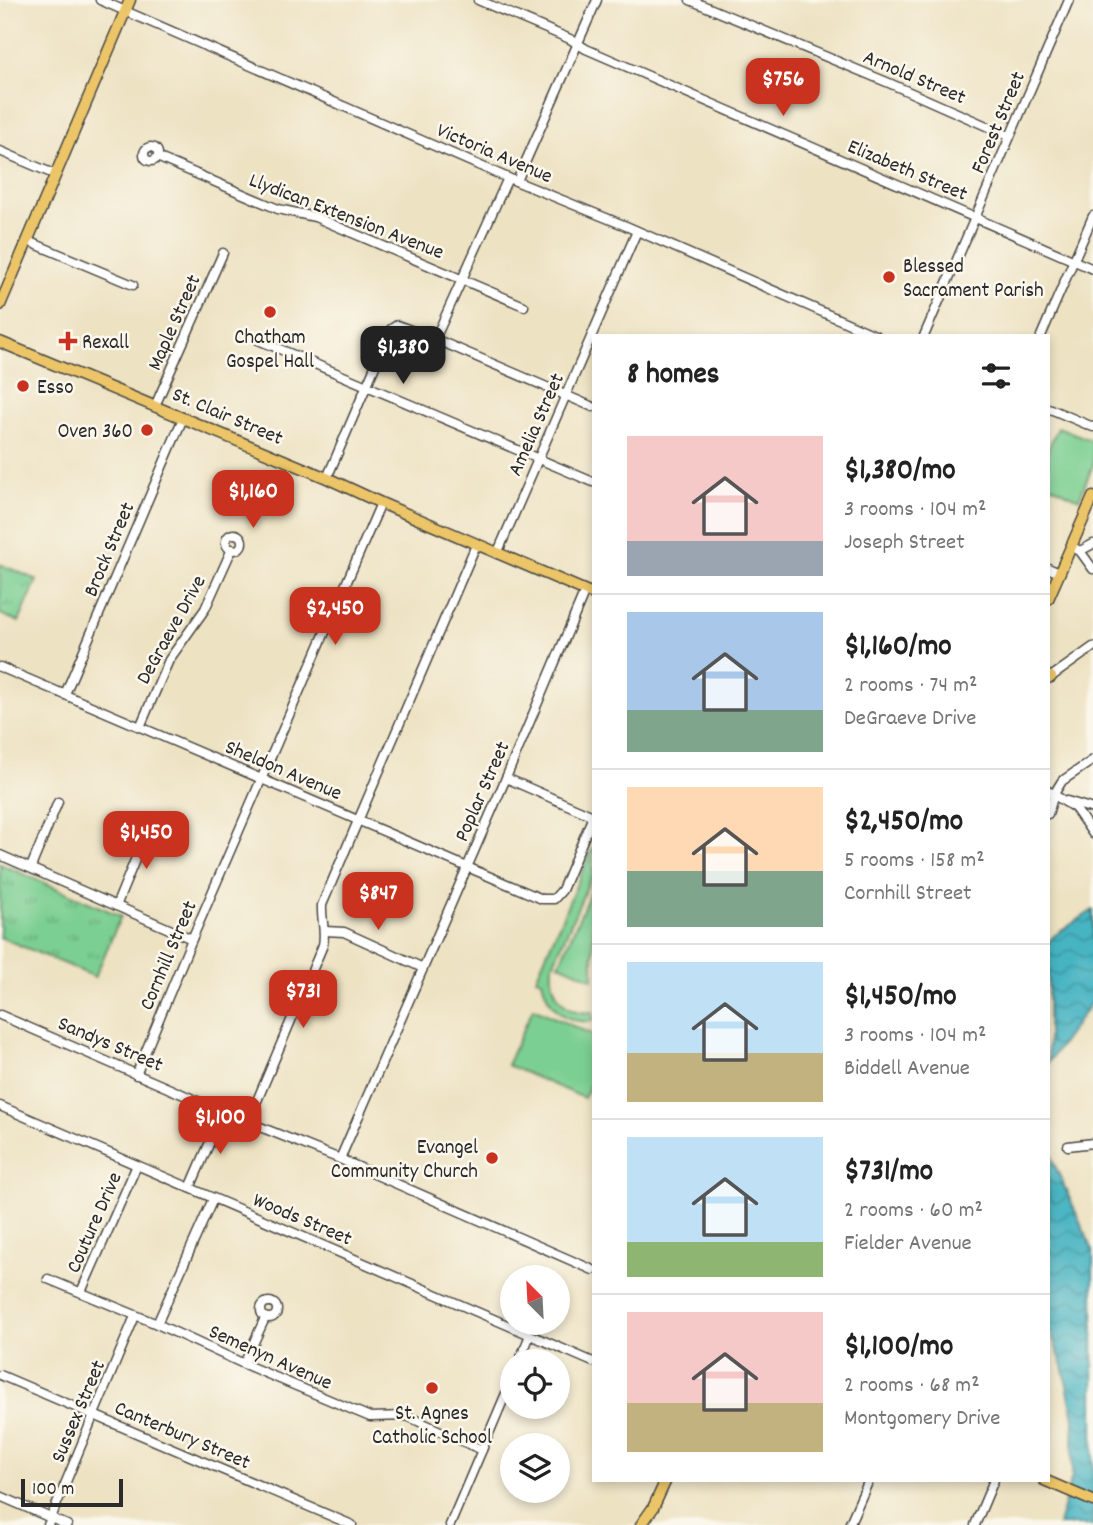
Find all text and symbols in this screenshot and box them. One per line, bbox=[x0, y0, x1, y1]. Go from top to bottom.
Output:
street label: Arnold Street bbox=[858, 44, 970, 114]
pin: $756 bbox=[742, 58, 824, 118]
text: $756 bbox=[762, 64, 804, 97]
street label: Forest Street bbox=[965, 67, 1035, 179]
street label: Victoria Avenue bbox=[431, 117, 556, 193]
street label: Elizabeth Street bbox=[842, 133, 972, 211]
street label: Llydican Extension Avenue bbox=[244, 167, 448, 269]
place label: Blessed Sacrament Parish bbox=[903, 253, 1044, 307]
marker: Blessed Sacrament Parish bbox=[881, 269, 897, 285]
street label: Maple Street bbox=[141, 270, 210, 376]
marker: Chatham Gospel Hall bbox=[262, 304, 278, 320]
place label: Chatham Gospel Hall bbox=[226, 324, 314, 378]
pin: $1,380 bbox=[346, 326, 460, 386]
place label: Rexall bbox=[82, 329, 129, 359]
text: $1,380 bbox=[376, 332, 430, 365]
marker: Rexall bbox=[60, 333, 76, 349]
text: 8 homes bbox=[627, 355, 719, 398]
icon: filters bbox=[977, 357, 1015, 395]
street label: Amelia Street bbox=[502, 369, 574, 481]
place label: Esso bbox=[37, 374, 74, 404]
marker: Esso bbox=[15, 378, 31, 394]
street label: St. Clair Street bbox=[167, 381, 287, 455]
place label: Oven 360 bbox=[57, 418, 133, 448]
marker: Oven 360 bbox=[139, 422, 155, 438]
text: $1,380/mo bbox=[844, 451, 956, 494]
icon: home bbox=[683, 464, 767, 548]
pin: $1,160 bbox=[196, 470, 310, 530]
text: $1,160 bbox=[228, 476, 278, 509]
text: 3 rooms · 104 m² bbox=[844, 494, 986, 527]
street label: Brock Street bbox=[77, 498, 144, 602]
text: Joseph Street bbox=[844, 527, 965, 560]
street label: DeGraeve Drive bbox=[130, 570, 215, 691]
pin: $2,450 bbox=[278, 588, 392, 647]
text: $2,450 bbox=[306, 593, 364, 626]
text: $1,160/mo bbox=[844, 627, 952, 670]
icon: home bbox=[683, 640, 767, 724]
text: 2 rooms · 74 m² bbox=[844, 670, 977, 703]
text: DeGraeve Drive bbox=[844, 703, 976, 736]
street label: Sheldon Avenue bbox=[220, 734, 346, 810]
street label: Poplar Street bbox=[448, 737, 519, 847]
text: $2,450/mo bbox=[844, 802, 963, 845]
pin: $1,450 bbox=[89, 812, 203, 871]
icon: home bbox=[683, 815, 767, 899]
text: $1,450 bbox=[119, 817, 173, 850]
text: 5 rooms · 158 m² bbox=[844, 845, 985, 878]
pin: $847 bbox=[337, 872, 419, 932]
text: $847 bbox=[358, 878, 398, 911]
text: Cornhill Street bbox=[844, 878, 972, 911]
street label: Cornhill Street bbox=[133, 896, 206, 1016]
pin: $731 bbox=[262, 970, 344, 1030]
text: $731 bbox=[285, 976, 321, 1009]
text: $1,450/mo bbox=[844, 977, 957, 1020]
icon: home bbox=[683, 990, 767, 1074]
street label: Sandys Street bbox=[52, 1010, 167, 1082]
text: 3 rooms · 104 m² bbox=[844, 1020, 986, 1053]
text: Biddell Avenue bbox=[844, 1053, 970, 1086]
pin: $1,100 bbox=[163, 1096, 277, 1156]
text: $1,100 bbox=[194, 1102, 246, 1135]
place label: Evangel Community Church bbox=[331, 1134, 478, 1188]
marker: Evangel Community Church bbox=[484, 1150, 500, 1166]
text: $731/mo bbox=[844, 1152, 933, 1195]
icon: home bbox=[683, 1165, 767, 1249]
street label: Couture Drive bbox=[60, 1168, 131, 1279]
street label: Woods Street bbox=[248, 1186, 356, 1255]
text: 2 rooms · 60 m² bbox=[844, 1195, 983, 1228]
text: Fielder Avenue bbox=[844, 1228, 972, 1261]
north arrow bbox=[500, 1265, 570, 1335]
map controls bbox=[500, 1265, 570, 1503]
street label: Semenyn Avenue bbox=[203, 1318, 336, 1399]
text: $1,100/mo bbox=[844, 1327, 953, 1370]
icon: home bbox=[683, 1340, 767, 1424]
button: locate bbox=[500, 1349, 570, 1419]
street label: Sussex Street bbox=[45, 1356, 115, 1468]
text: 2 rooms · 68 m² bbox=[844, 1370, 980, 1403]
marker: St. Agnes Catholic School bbox=[424, 1380, 440, 1396]
street label: Canterbury Street bbox=[109, 1395, 255, 1479]
place label: St. Agnes Catholic School bbox=[372, 1400, 492, 1454]
text: Montgomery Drive bbox=[844, 1403, 1001, 1436]
button: layers bbox=[500, 1433, 570, 1503]
scale bar bbox=[21, 1476, 122, 1508]
text: 100 m bbox=[32, 1477, 74, 1504]

